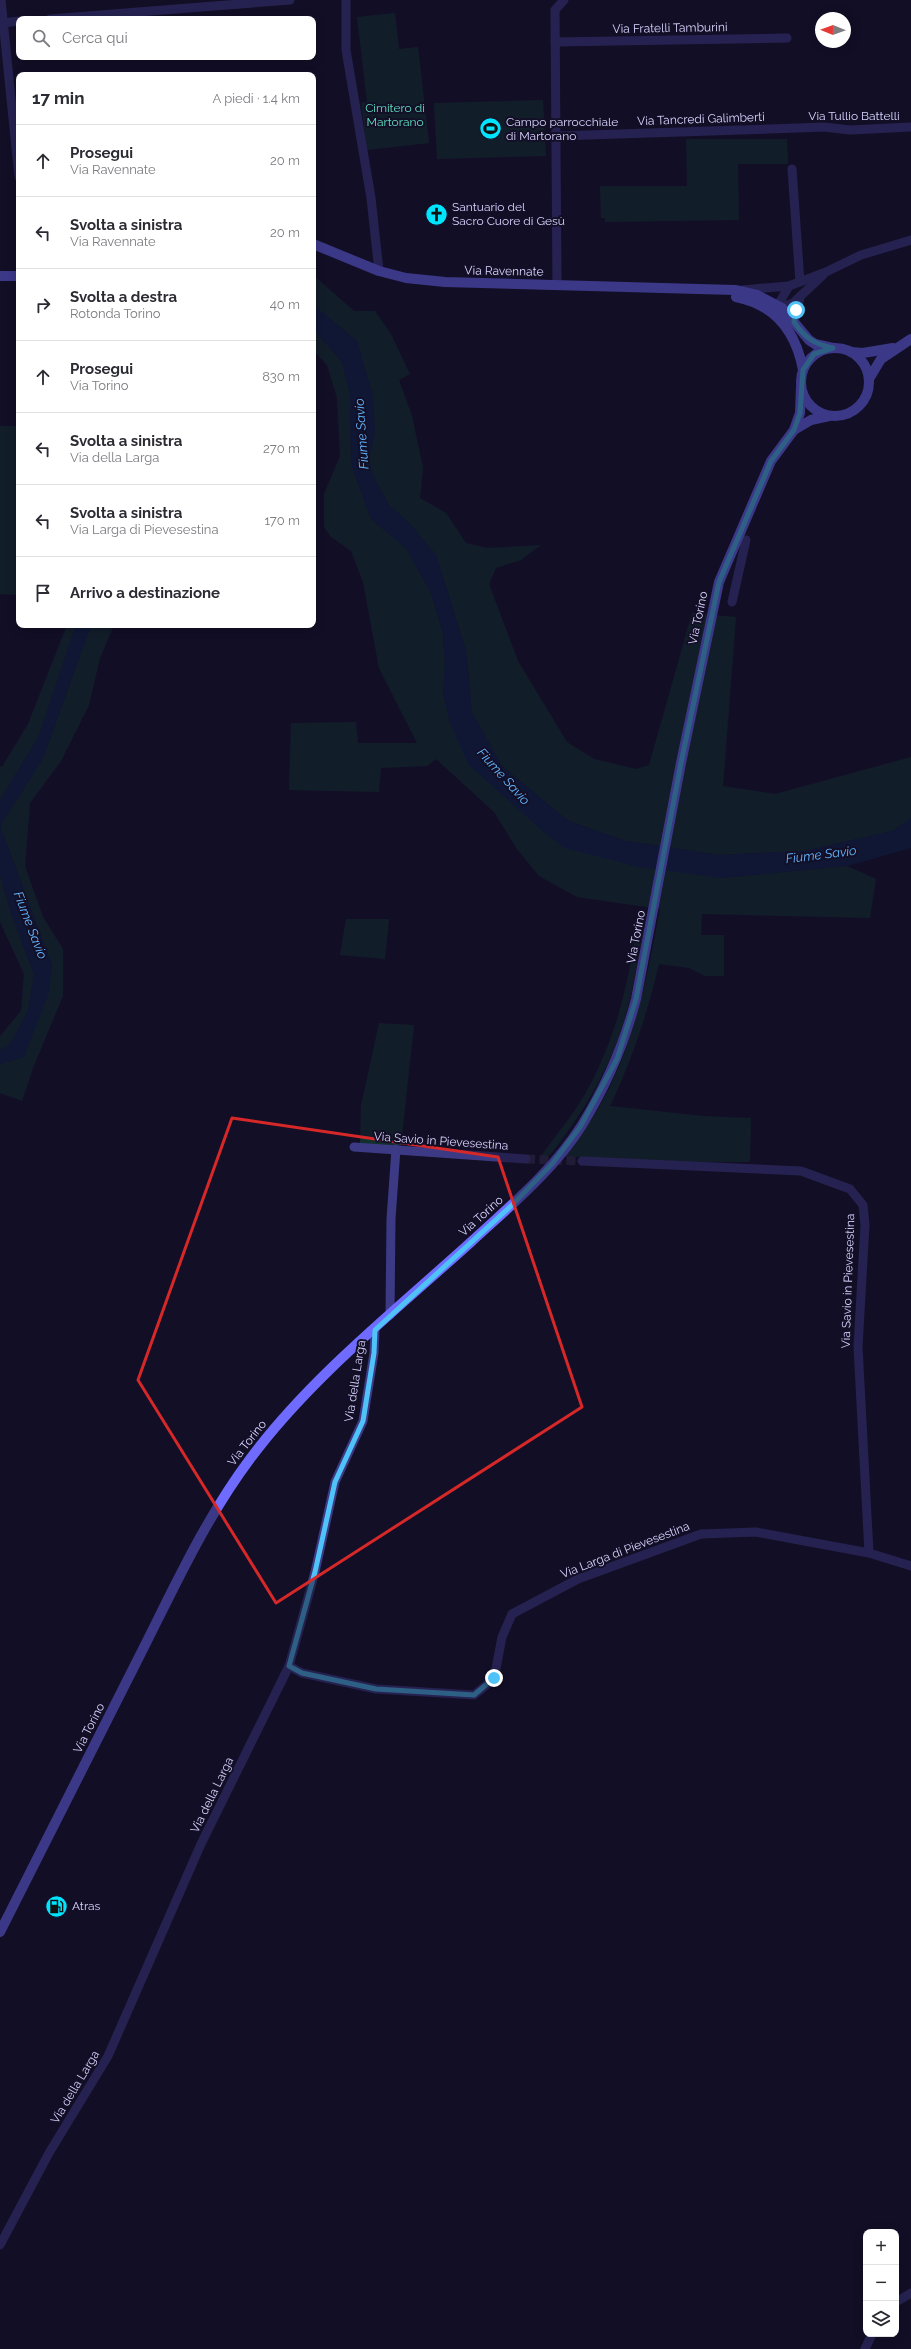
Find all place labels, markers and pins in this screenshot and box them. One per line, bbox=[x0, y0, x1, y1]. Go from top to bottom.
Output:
place label: Campo parrocchiale di Martorano bbox=[506, 115, 618, 143]
sports icon: Campo parrocchiale di Martorano bbox=[477, 116, 503, 142]
place label: Santuario del Sacro Cuore di Gesù bbox=[452, 200, 565, 228]
church icon: Santuario del Sacro Cuore di Gesù bbox=[423, 201, 449, 227]
fuel station icon: Atras bbox=[43, 1893, 69, 1919]
place label: Atras bbox=[72, 1899, 101, 1913]

